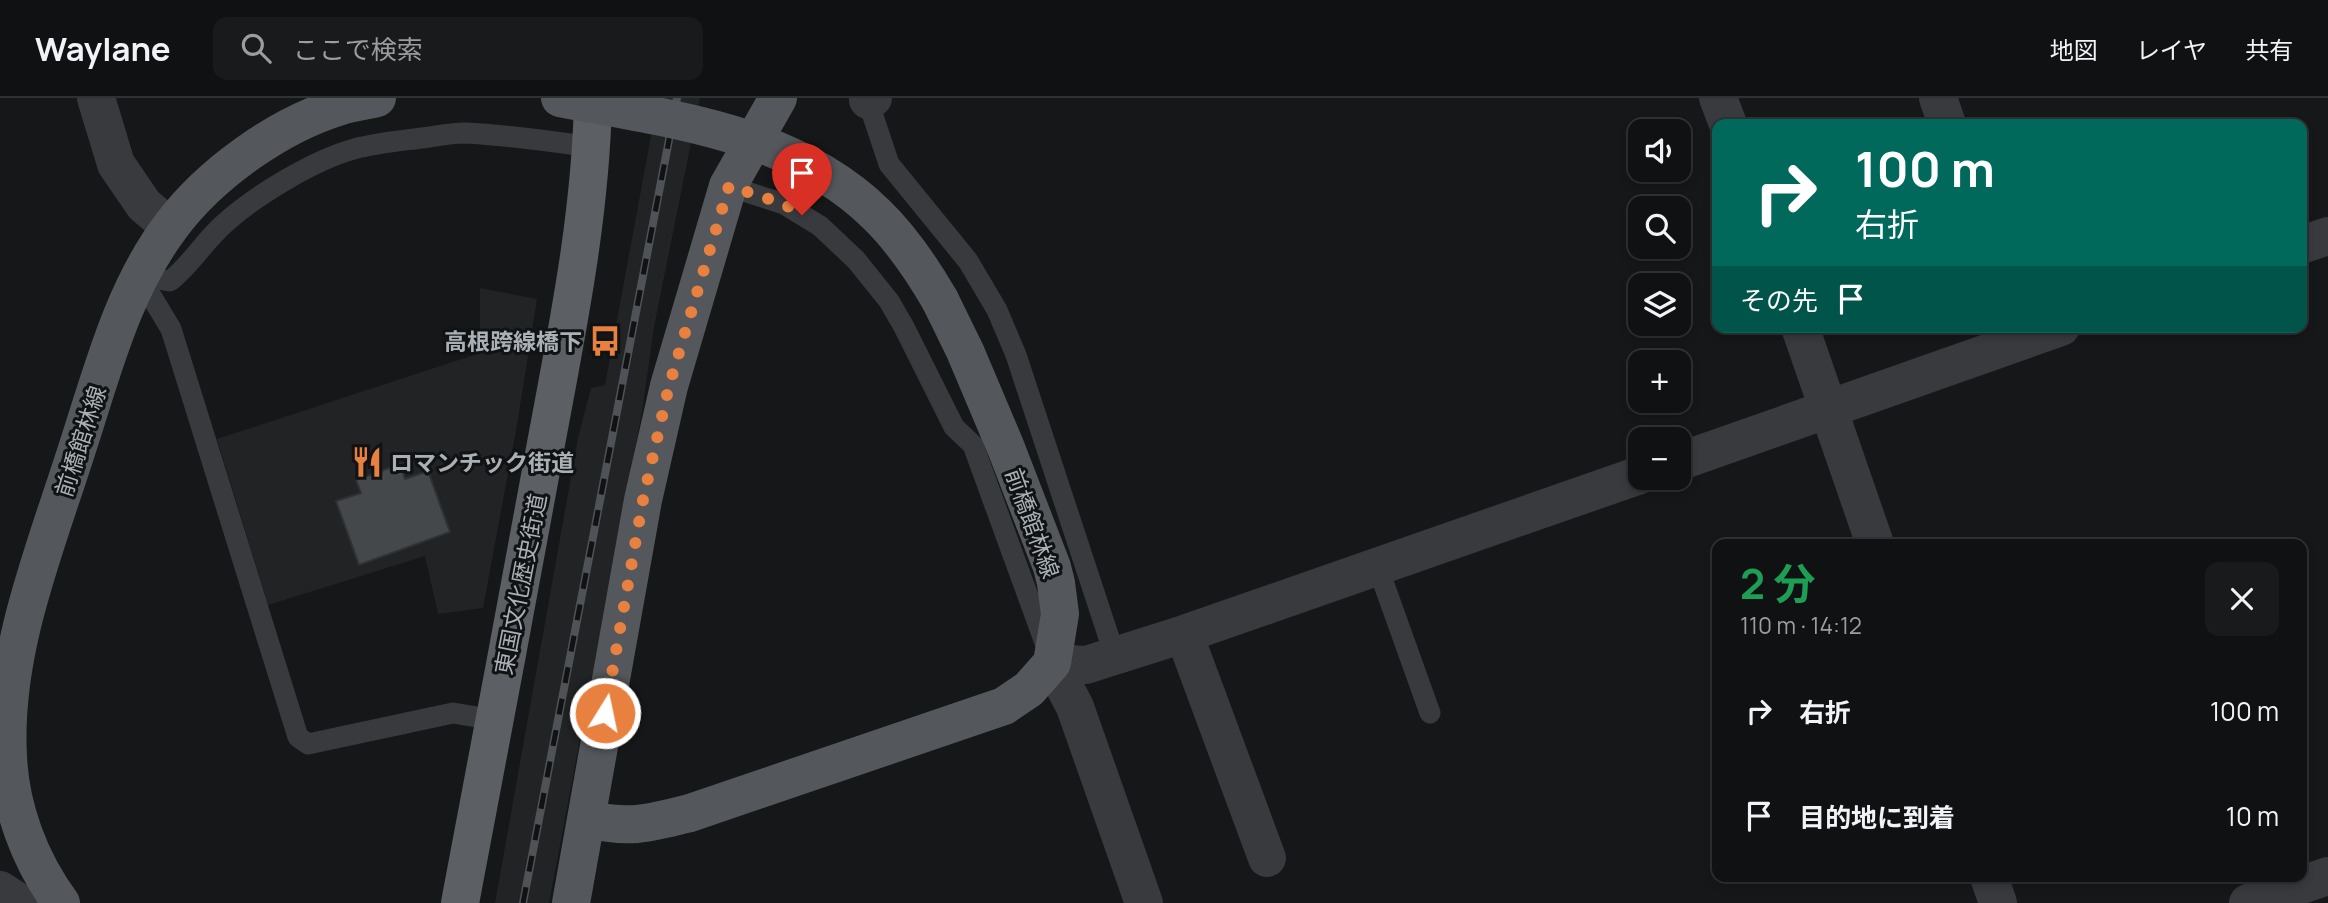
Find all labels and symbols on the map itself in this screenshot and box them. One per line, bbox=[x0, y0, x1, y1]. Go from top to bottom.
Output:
pin bbox=[772, 143, 832, 215]
bus stop icon: 高根跨線橋下 bbox=[588, 324, 622, 358]
place label: 高根跨線橋下 bbox=[444, 325, 582, 357]
street label: 前橋館林線 bbox=[47, 381, 113, 501]
restaurant icon: ロマンチック街道 bbox=[350, 445, 384, 479]
place label: ロマンチック街道 bbox=[390, 446, 574, 478]
street label: 前橋館林線 bbox=[998, 463, 1068, 583]
street label: 東国文化歴史街道 bbox=[487, 491, 553, 677]
position arrow bbox=[568, 676, 642, 750]

